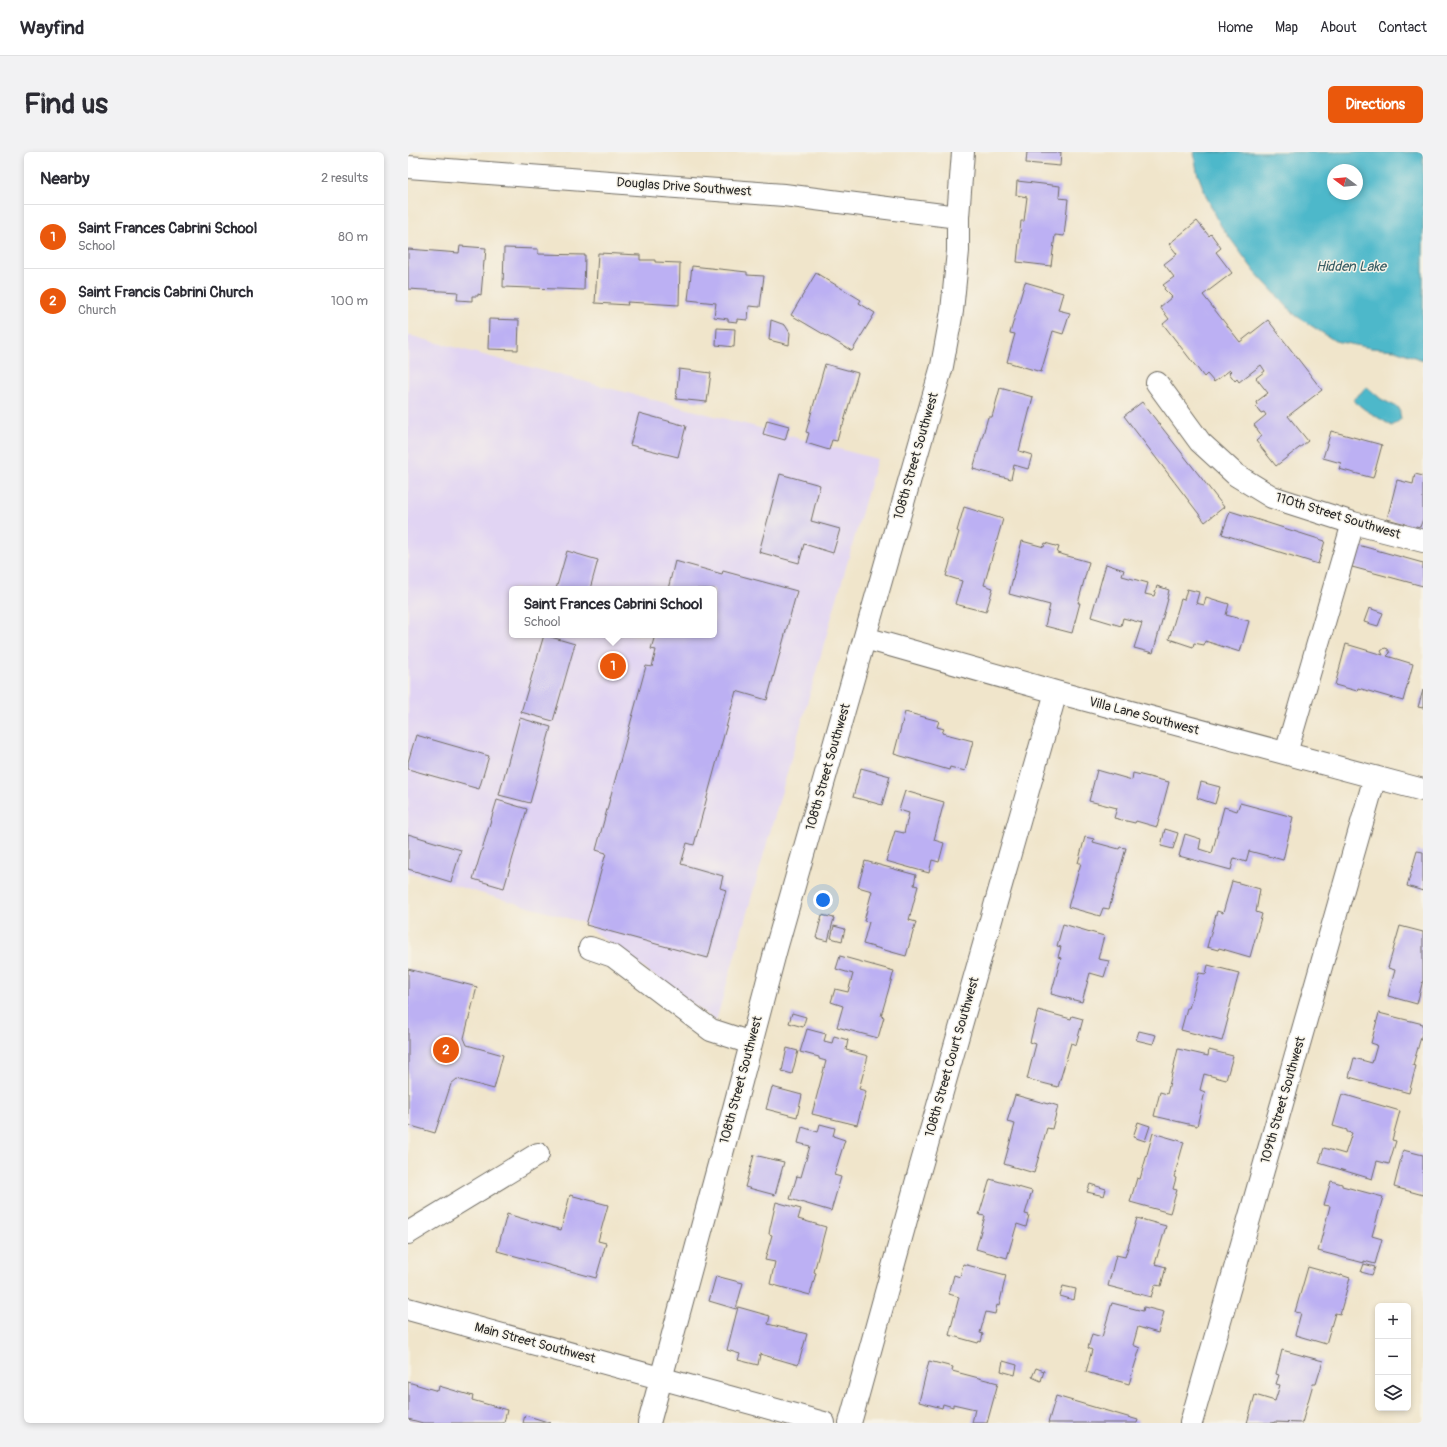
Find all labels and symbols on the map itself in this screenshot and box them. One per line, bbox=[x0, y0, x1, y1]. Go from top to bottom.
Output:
north arrow bbox=[1327, 164, 1363, 200]
street label: Douglas Drive Southwest bbox=[616, 174, 753, 200]
water label: Hidden Lake bbox=[1316, 258, 1388, 275]
street label: 108th Street Southwest bbox=[890, 390, 942, 521]
street label: 110th Street Southwest bbox=[1274, 489, 1403, 543]
pin: 1 bbox=[600, 651, 626, 681]
street label: Villa Lane Southwest bbox=[1087, 694, 1202, 739]
street label: 108th Street Southwest bbox=[802, 701, 854, 832]
your location bbox=[813, 890, 833, 910]
street label: 108th Street Court Southwest bbox=[921, 974, 983, 1139]
street label: 108th Street Southwest bbox=[716, 1014, 766, 1146]
street label: 109th Street Southwest bbox=[1257, 1034, 1309, 1165]
pin: 2 bbox=[433, 1035, 459, 1065]
street label: Main Street Southwest bbox=[473, 1319, 598, 1367]

